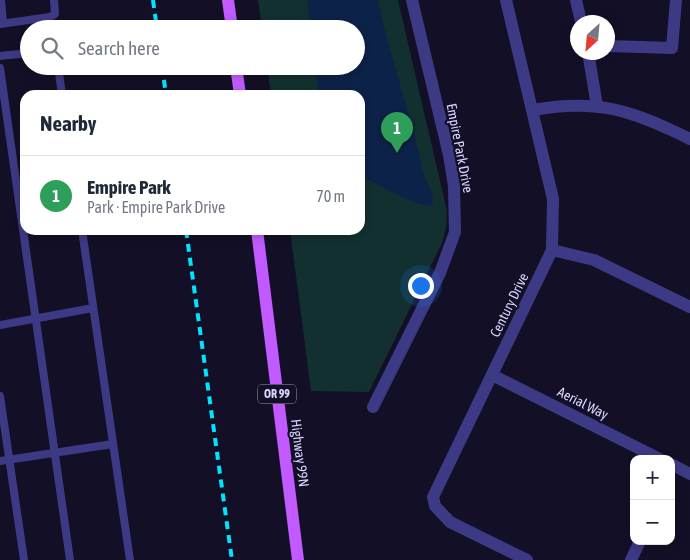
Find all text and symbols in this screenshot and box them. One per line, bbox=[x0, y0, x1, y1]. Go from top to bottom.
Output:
north arrow bbox=[570, 15, 615, 60]
search box bbox=[20, 20, 365, 75]
icon: search bbox=[38, 34, 66, 62]
text: Search here bbox=[78, 37, 160, 59]
street label: Empire Park Drive bbox=[443, 102, 477, 194]
text: Nearby bbox=[40, 111, 96, 135]
pin: 1 bbox=[381, 112, 413, 153]
text: Empire Park bbox=[87, 176, 171, 198]
text: 1 bbox=[52, 187, 60, 205]
text: 70 m bbox=[316, 187, 345, 205]
text: Park · Empire Park Drive bbox=[87, 198, 225, 216]
street label: Century Drive bbox=[487, 270, 531, 340]
your location bbox=[408, 273, 434, 299]
street label: Aerial Way bbox=[555, 383, 611, 423]
road number: OR 99 bbox=[258, 384, 296, 404]
street label: Highway 99N bbox=[288, 418, 312, 488]
map controls bbox=[630, 455, 675, 545]
button: + bbox=[630, 455, 675, 500]
button: − bbox=[630, 500, 675, 545]

